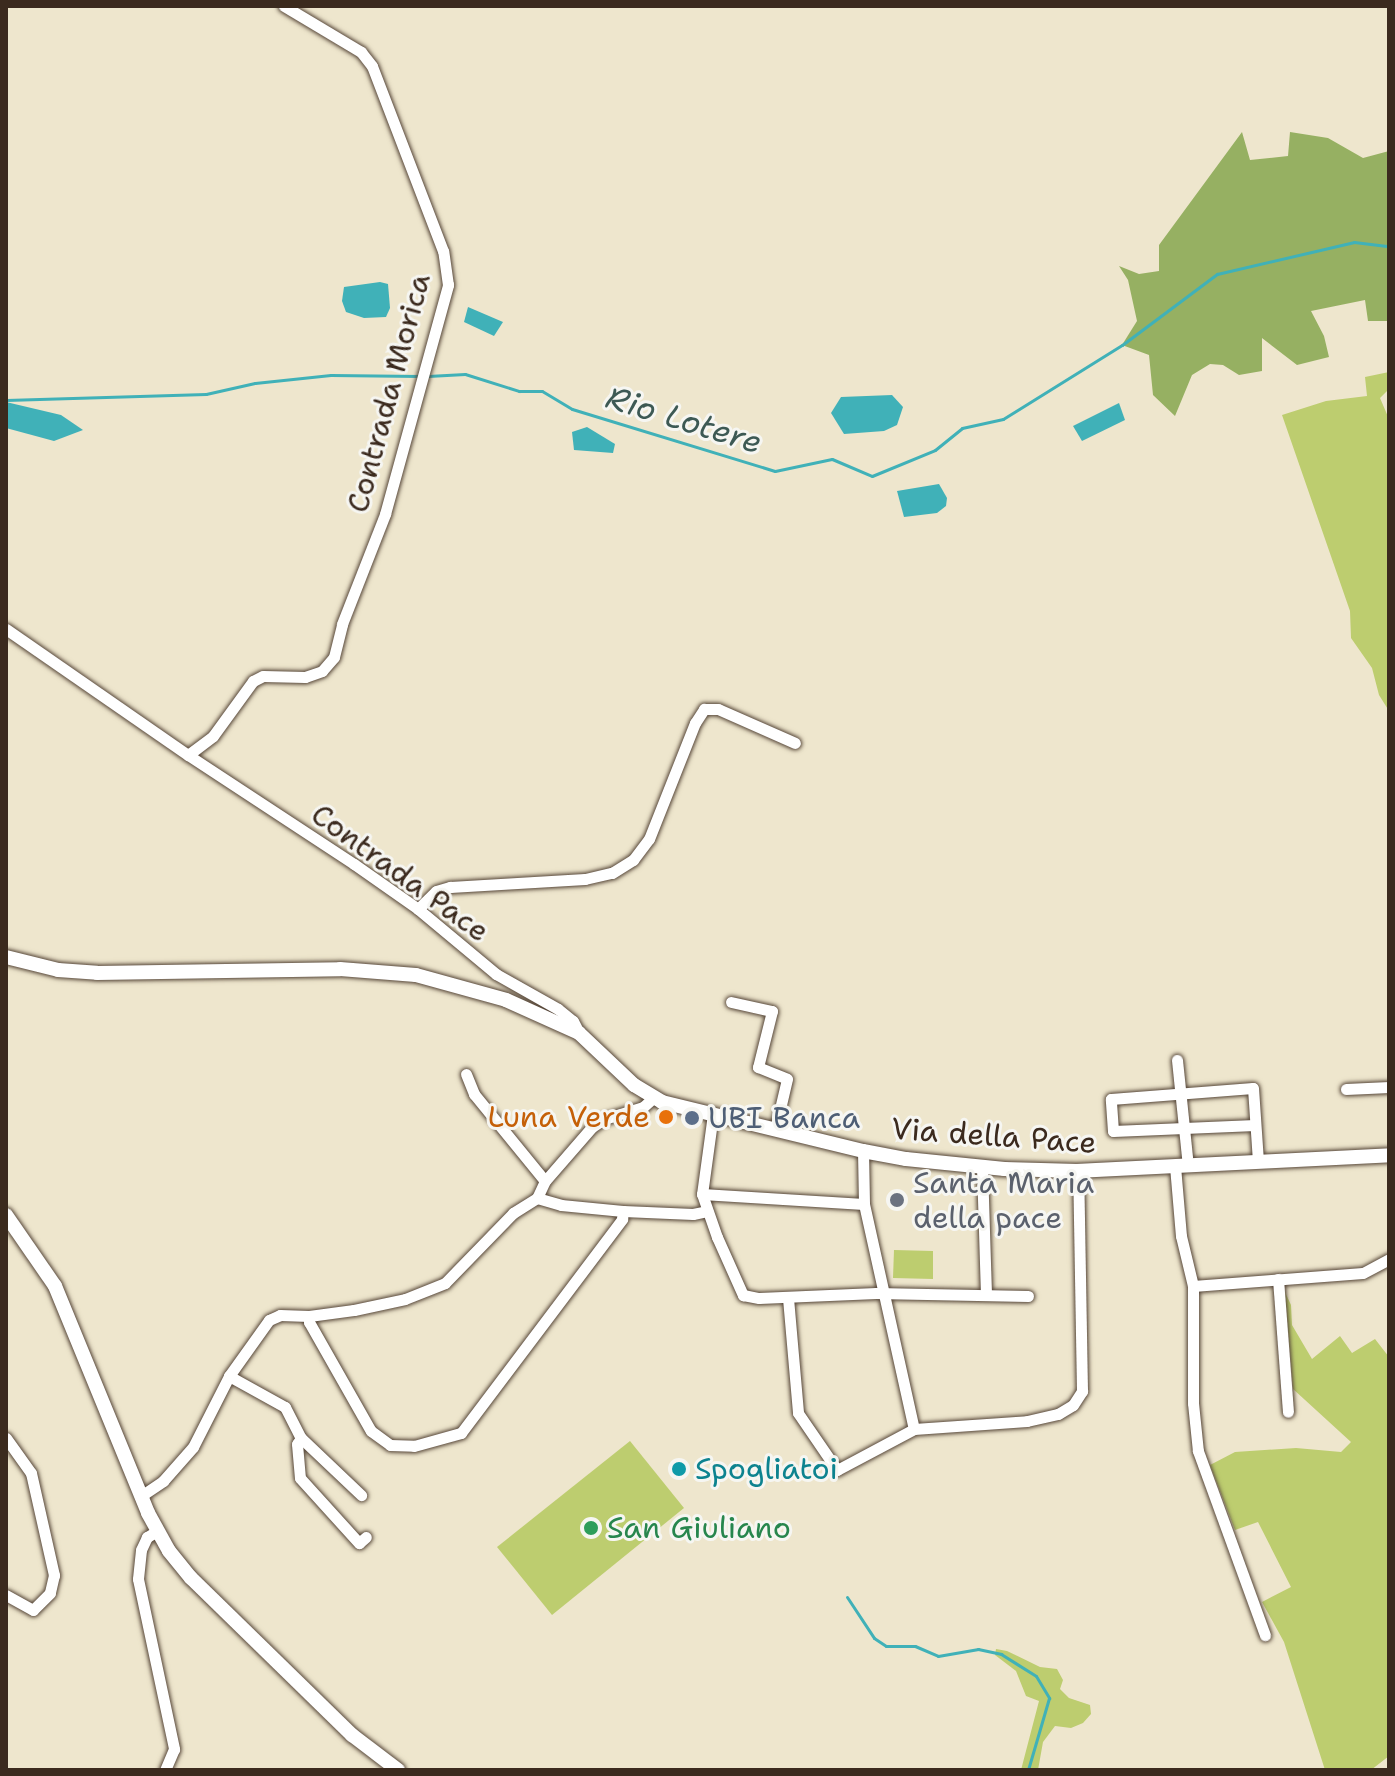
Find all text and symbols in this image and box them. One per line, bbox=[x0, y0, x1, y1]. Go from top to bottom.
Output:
street label: Contrada Morica bbox=[340, 270, 438, 516]
water label: Rio Lotere bbox=[601, 378, 767, 462]
street label: Contrada Pace bbox=[304, 796, 496, 950]
place label: Luna Verde bbox=[487, 1099, 650, 1135]
place label: UBI Banca bbox=[708, 1100, 860, 1136]
marker: Luna Verde bbox=[657, 1108, 675, 1126]
marker: UBI Banca bbox=[683, 1109, 701, 1127]
street label: Via della Pace bbox=[890, 1111, 1098, 1161]
place label: Santa Maria della pace bbox=[913, 1165, 1094, 1236]
marker: Santa Maria della pace bbox=[888, 1191, 906, 1209]
place label: Spogliatoi bbox=[695, 1451, 838, 1487]
marker: Spogliatoi bbox=[670, 1460, 688, 1478]
place label: San Giuliano bbox=[607, 1510, 791, 1546]
marker: San Giuliano bbox=[582, 1519, 600, 1537]

